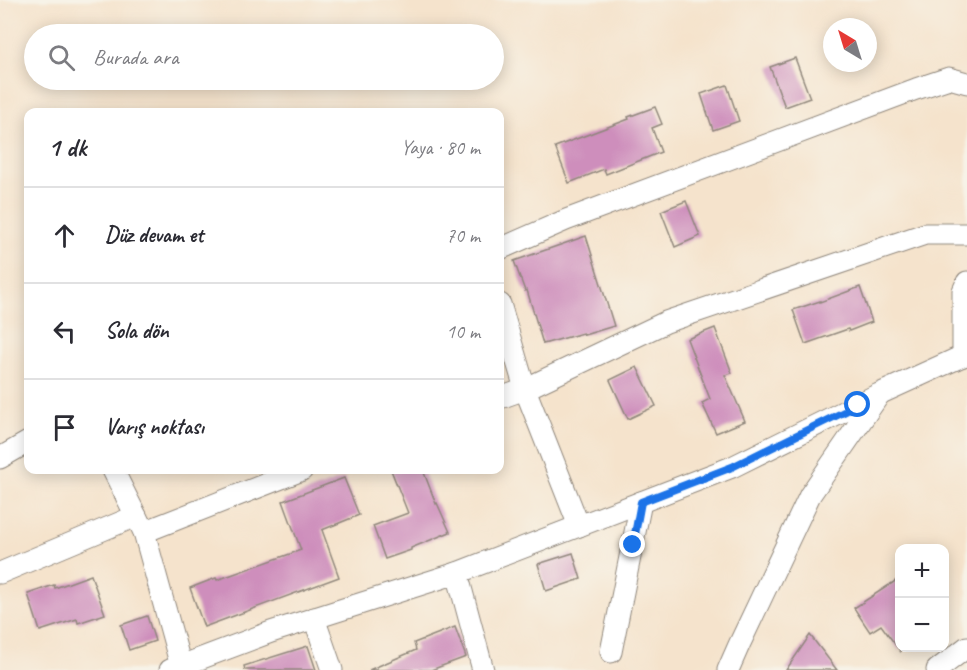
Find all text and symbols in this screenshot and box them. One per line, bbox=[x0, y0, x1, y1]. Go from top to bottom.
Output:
north arrow bbox=[823, 18, 877, 72]
search box bbox=[24, 24, 504, 90]
icon: search bbox=[45, 41, 78, 74]
text: Burada ara bbox=[93, 43, 179, 71]
text: 1 dk bbox=[48, 131, 86, 164]
text: Yaya · 80 m bbox=[401, 135, 480, 160]
icon: ahead bbox=[48, 219, 81, 252]
text: Düz devam et bbox=[105, 221, 203, 249]
text: 70 m bbox=[446, 223, 480, 248]
icon: left bbox=[48, 315, 81, 348]
text: Sola dön bbox=[105, 317, 169, 345]
text: 10 m bbox=[446, 319, 480, 344]
route start bbox=[844, 391, 870, 417]
icon: arrive bbox=[48, 411, 81, 444]
text: Varış noktası bbox=[105, 413, 204, 441]
route end bbox=[619, 531, 645, 557]
map controls bbox=[895, 544, 949, 652]
button: + bbox=[895, 544, 949, 598]
button: − bbox=[895, 598, 949, 652]

